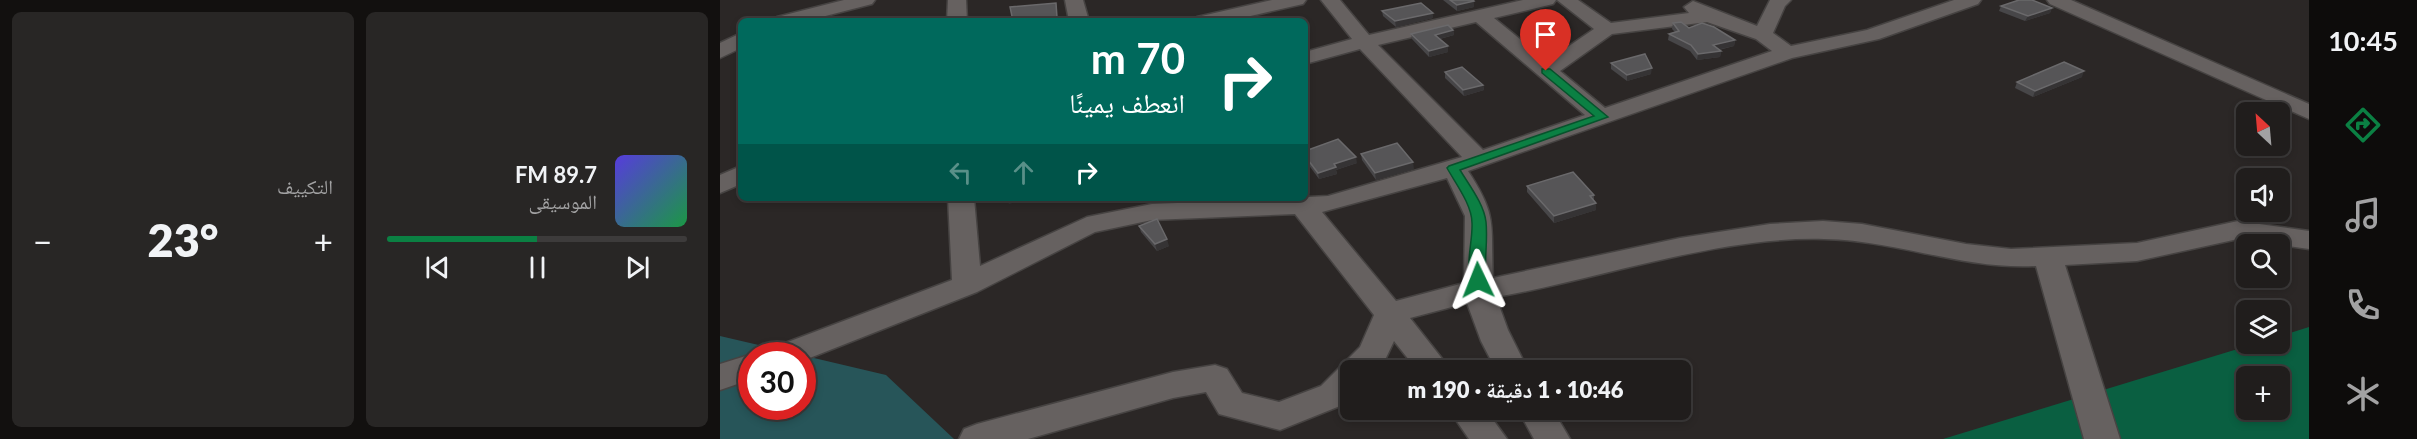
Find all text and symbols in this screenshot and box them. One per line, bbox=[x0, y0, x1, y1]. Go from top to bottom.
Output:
pin bbox=[1520, 9, 1571, 71]
icon: arrive bbox=[1529, 18, 1562, 51]
text: 10:45 bbox=[2328, 24, 2398, 57]
text: 70 m bbox=[1091, 33, 1185, 83]
icon: right bbox=[1206, 42, 1284, 120]
text: انعطف يمينًا bbox=[1069, 86, 1185, 119]
north arrow bbox=[2236, 102, 2290, 156]
map controls bbox=[2236, 102, 2290, 420]
icon: directions bbox=[2342, 104, 2384, 146]
icon: left bbox=[944, 156, 977, 189]
icon: ahead bbox=[1007, 156, 1040, 189]
icon: right bbox=[1070, 156, 1103, 189]
text: 89.7 FM bbox=[515, 161, 597, 188]
button: sound bbox=[2236, 168, 2290, 222]
text: التكييف bbox=[277, 174, 333, 198]
text: الموسيقى bbox=[529, 189, 597, 213]
icon: music bbox=[2342, 194, 2384, 236]
text: 23° bbox=[148, 213, 218, 267]
text: − bbox=[33, 221, 52, 261]
text: + bbox=[314, 221, 333, 261]
button: search bbox=[2236, 234, 2290, 288]
position arrow bbox=[1446, 248, 1510, 312]
icon: previous bbox=[421, 251, 454, 284]
icon: pause bbox=[521, 251, 554, 284]
icon: next bbox=[621, 251, 654, 284]
icon: phone bbox=[2342, 284, 2384, 326]
button: layers bbox=[2236, 300, 2290, 354]
speed limit sign: 30 bbox=[738, 342, 816, 420]
button: + bbox=[2236, 366, 2290, 420]
icon: climate bbox=[2342, 373, 2384, 415]
text: 10:46 · 1 دقيقة · 190 m bbox=[1407, 376, 1624, 403]

